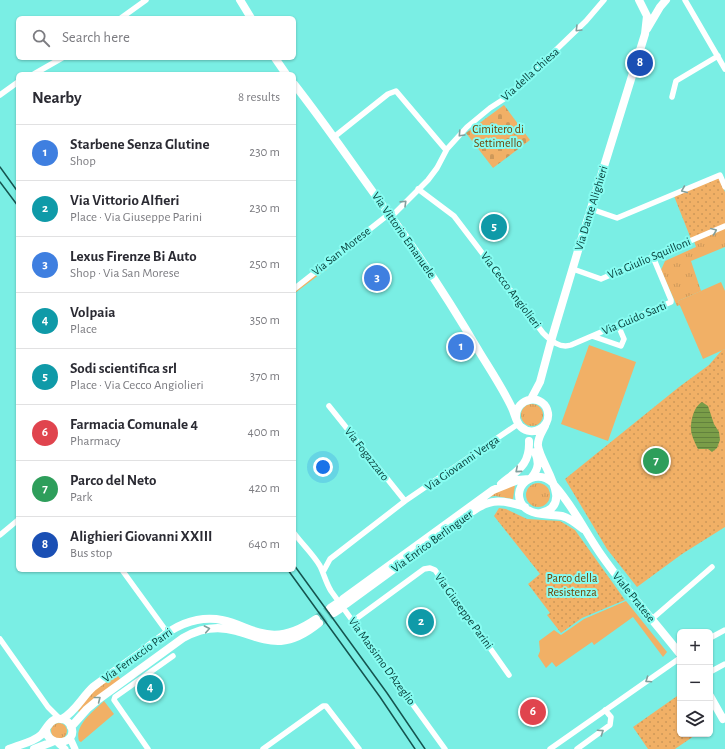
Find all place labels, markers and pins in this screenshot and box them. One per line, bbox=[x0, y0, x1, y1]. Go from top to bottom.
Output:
pin: 8 bbox=[627, 48, 653, 78]
pin: 5 bbox=[481, 212, 507, 242]
pin: 3 bbox=[364, 263, 390, 293]
pin: 1 bbox=[448, 332, 474, 362]
pin: 7 bbox=[643, 446, 669, 476]
pin: 2 bbox=[408, 607, 434, 637]
pin: 4 bbox=[137, 673, 163, 703]
pin: 6 bbox=[520, 697, 546, 727]

